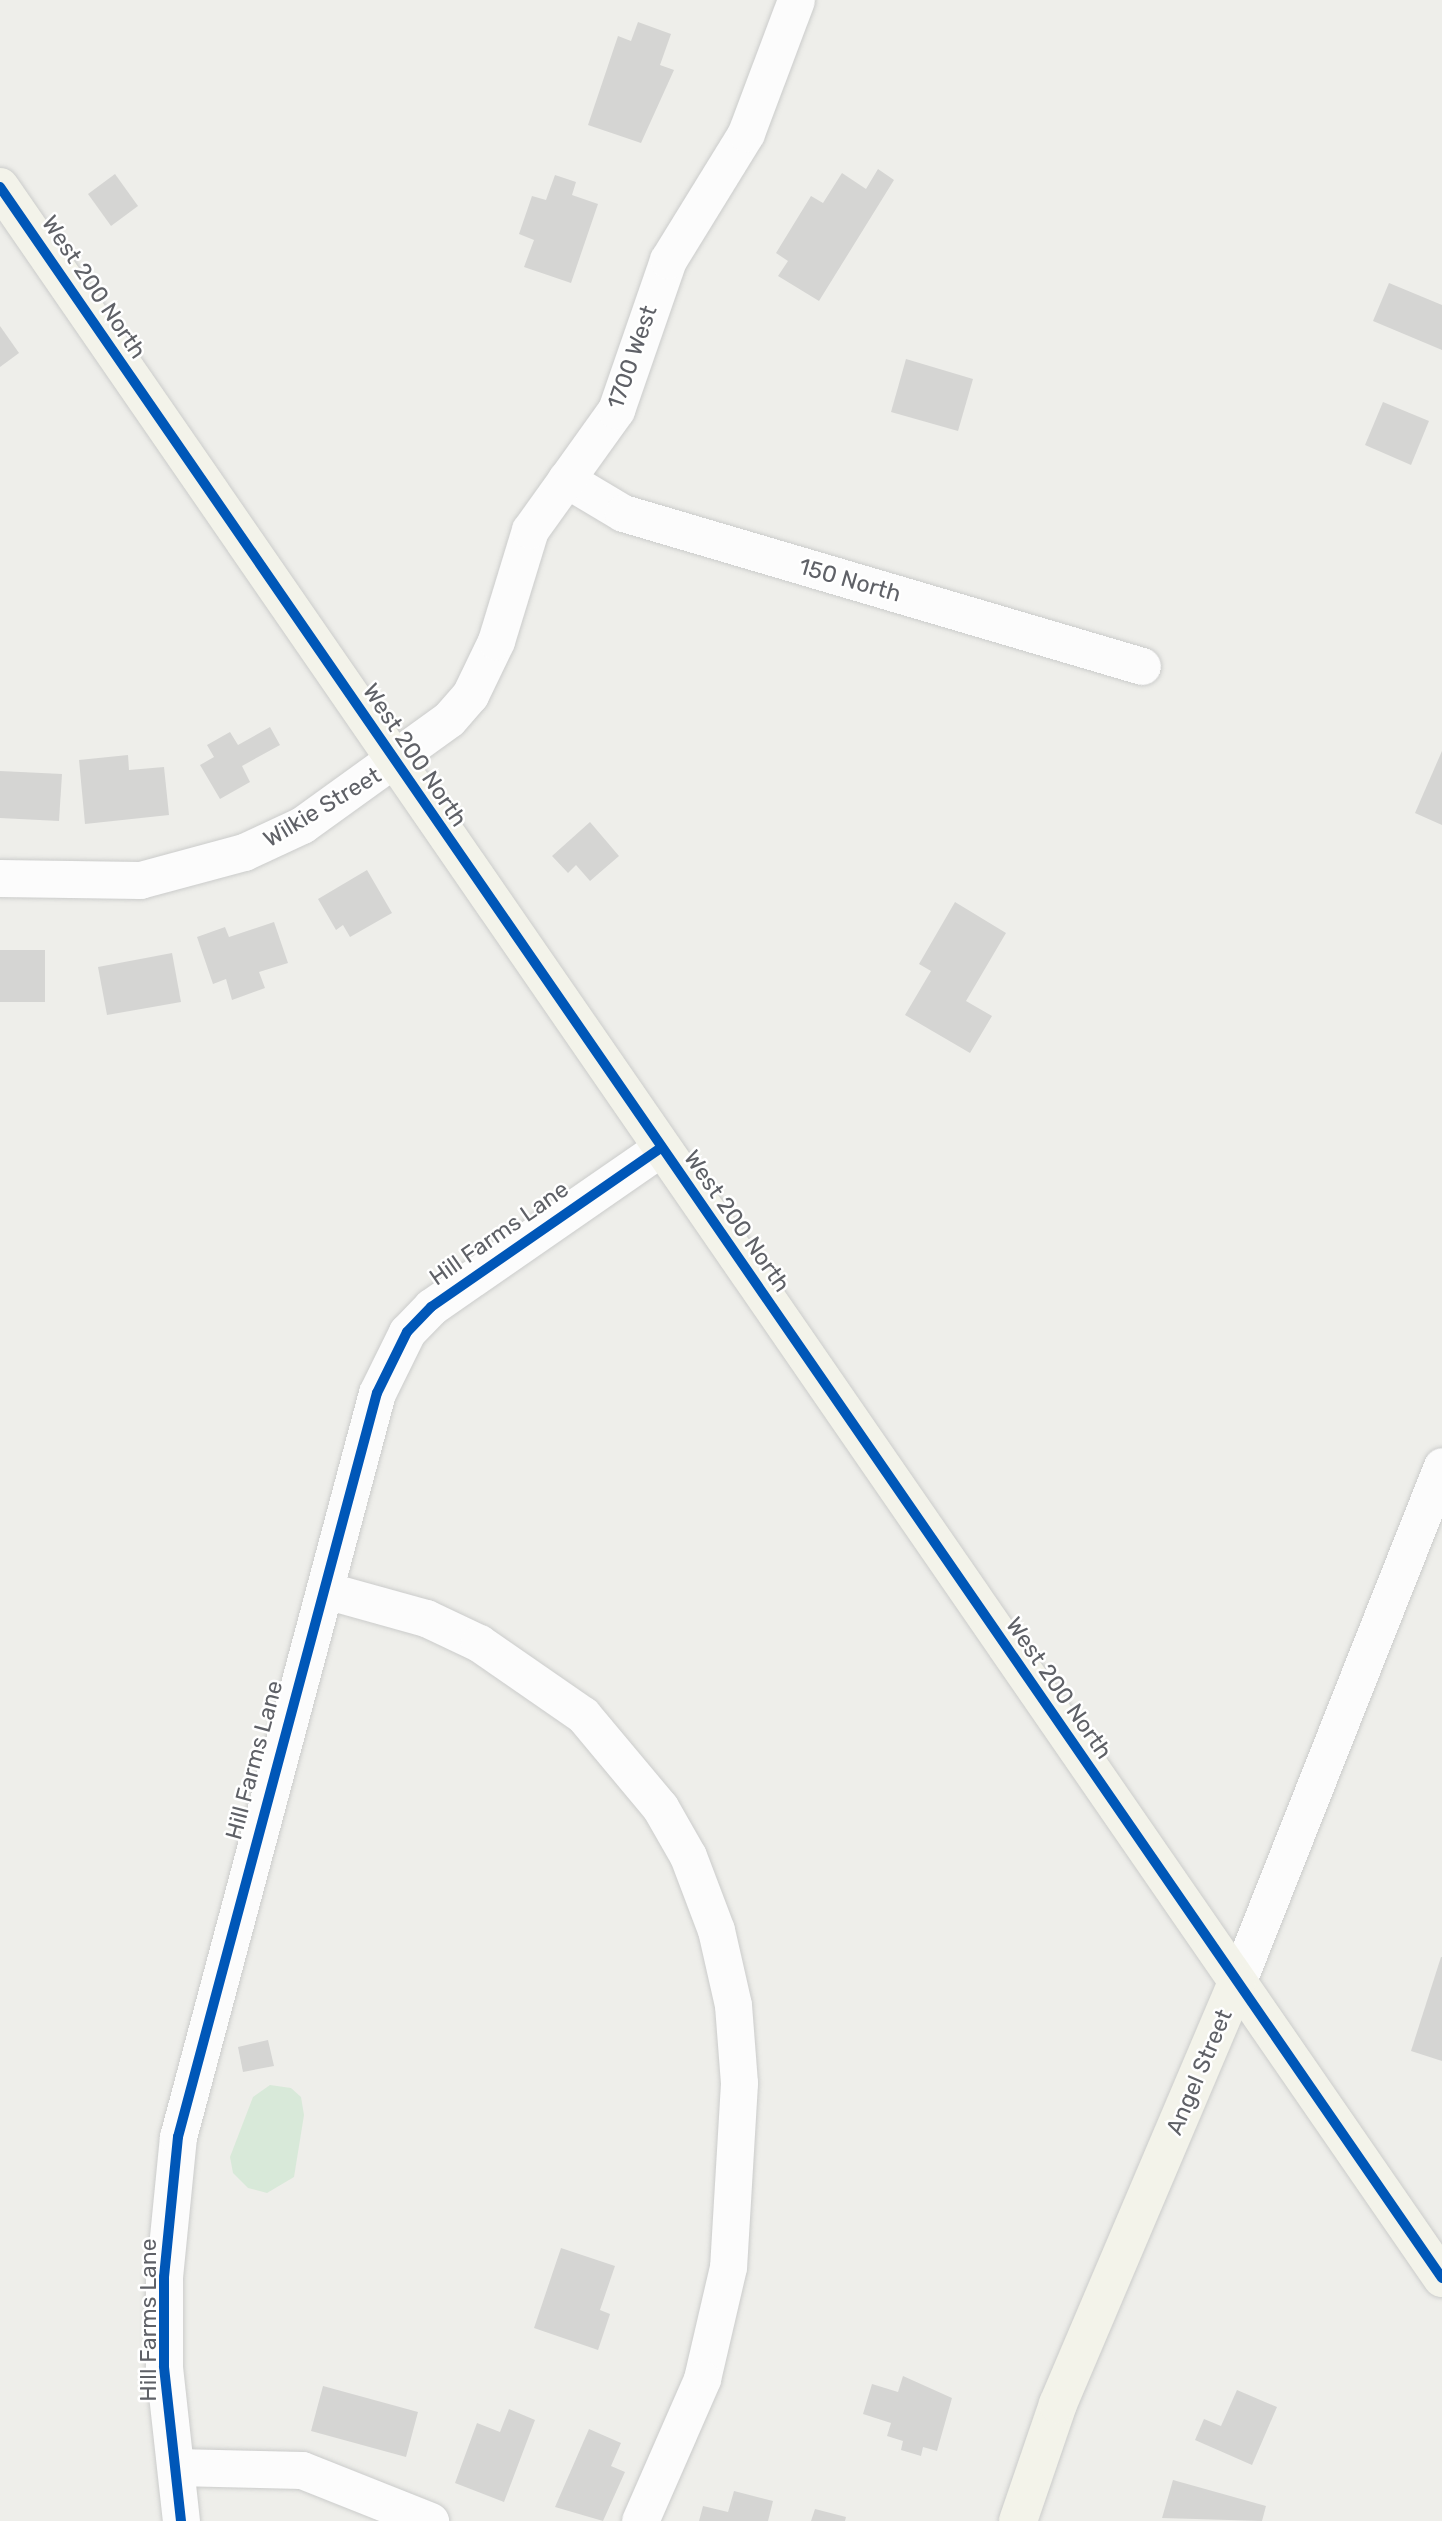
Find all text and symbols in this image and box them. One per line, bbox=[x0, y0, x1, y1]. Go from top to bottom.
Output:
street label: West 200 North bbox=[36, 210, 152, 364]
street label: 1700 West bbox=[601, 301, 663, 413]
street label: 150 North bbox=[796, 552, 904, 608]
street label: West 200 North bbox=[357, 678, 473, 832]
street label: Wilkie Street bbox=[258, 761, 386, 853]
street label: West 200 North bbox=[678, 1145, 796, 1297]
street label: Hill Farms Lane bbox=[424, 1175, 574, 1291]
street label: West 200 North bbox=[1000, 1612, 1118, 1764]
street label: Hill Farms Lane bbox=[220, 1678, 288, 1842]
street label: Angel Street bbox=[1160, 2005, 1238, 2139]
street label: Hill Farms Lane bbox=[134, 2238, 162, 2402]

